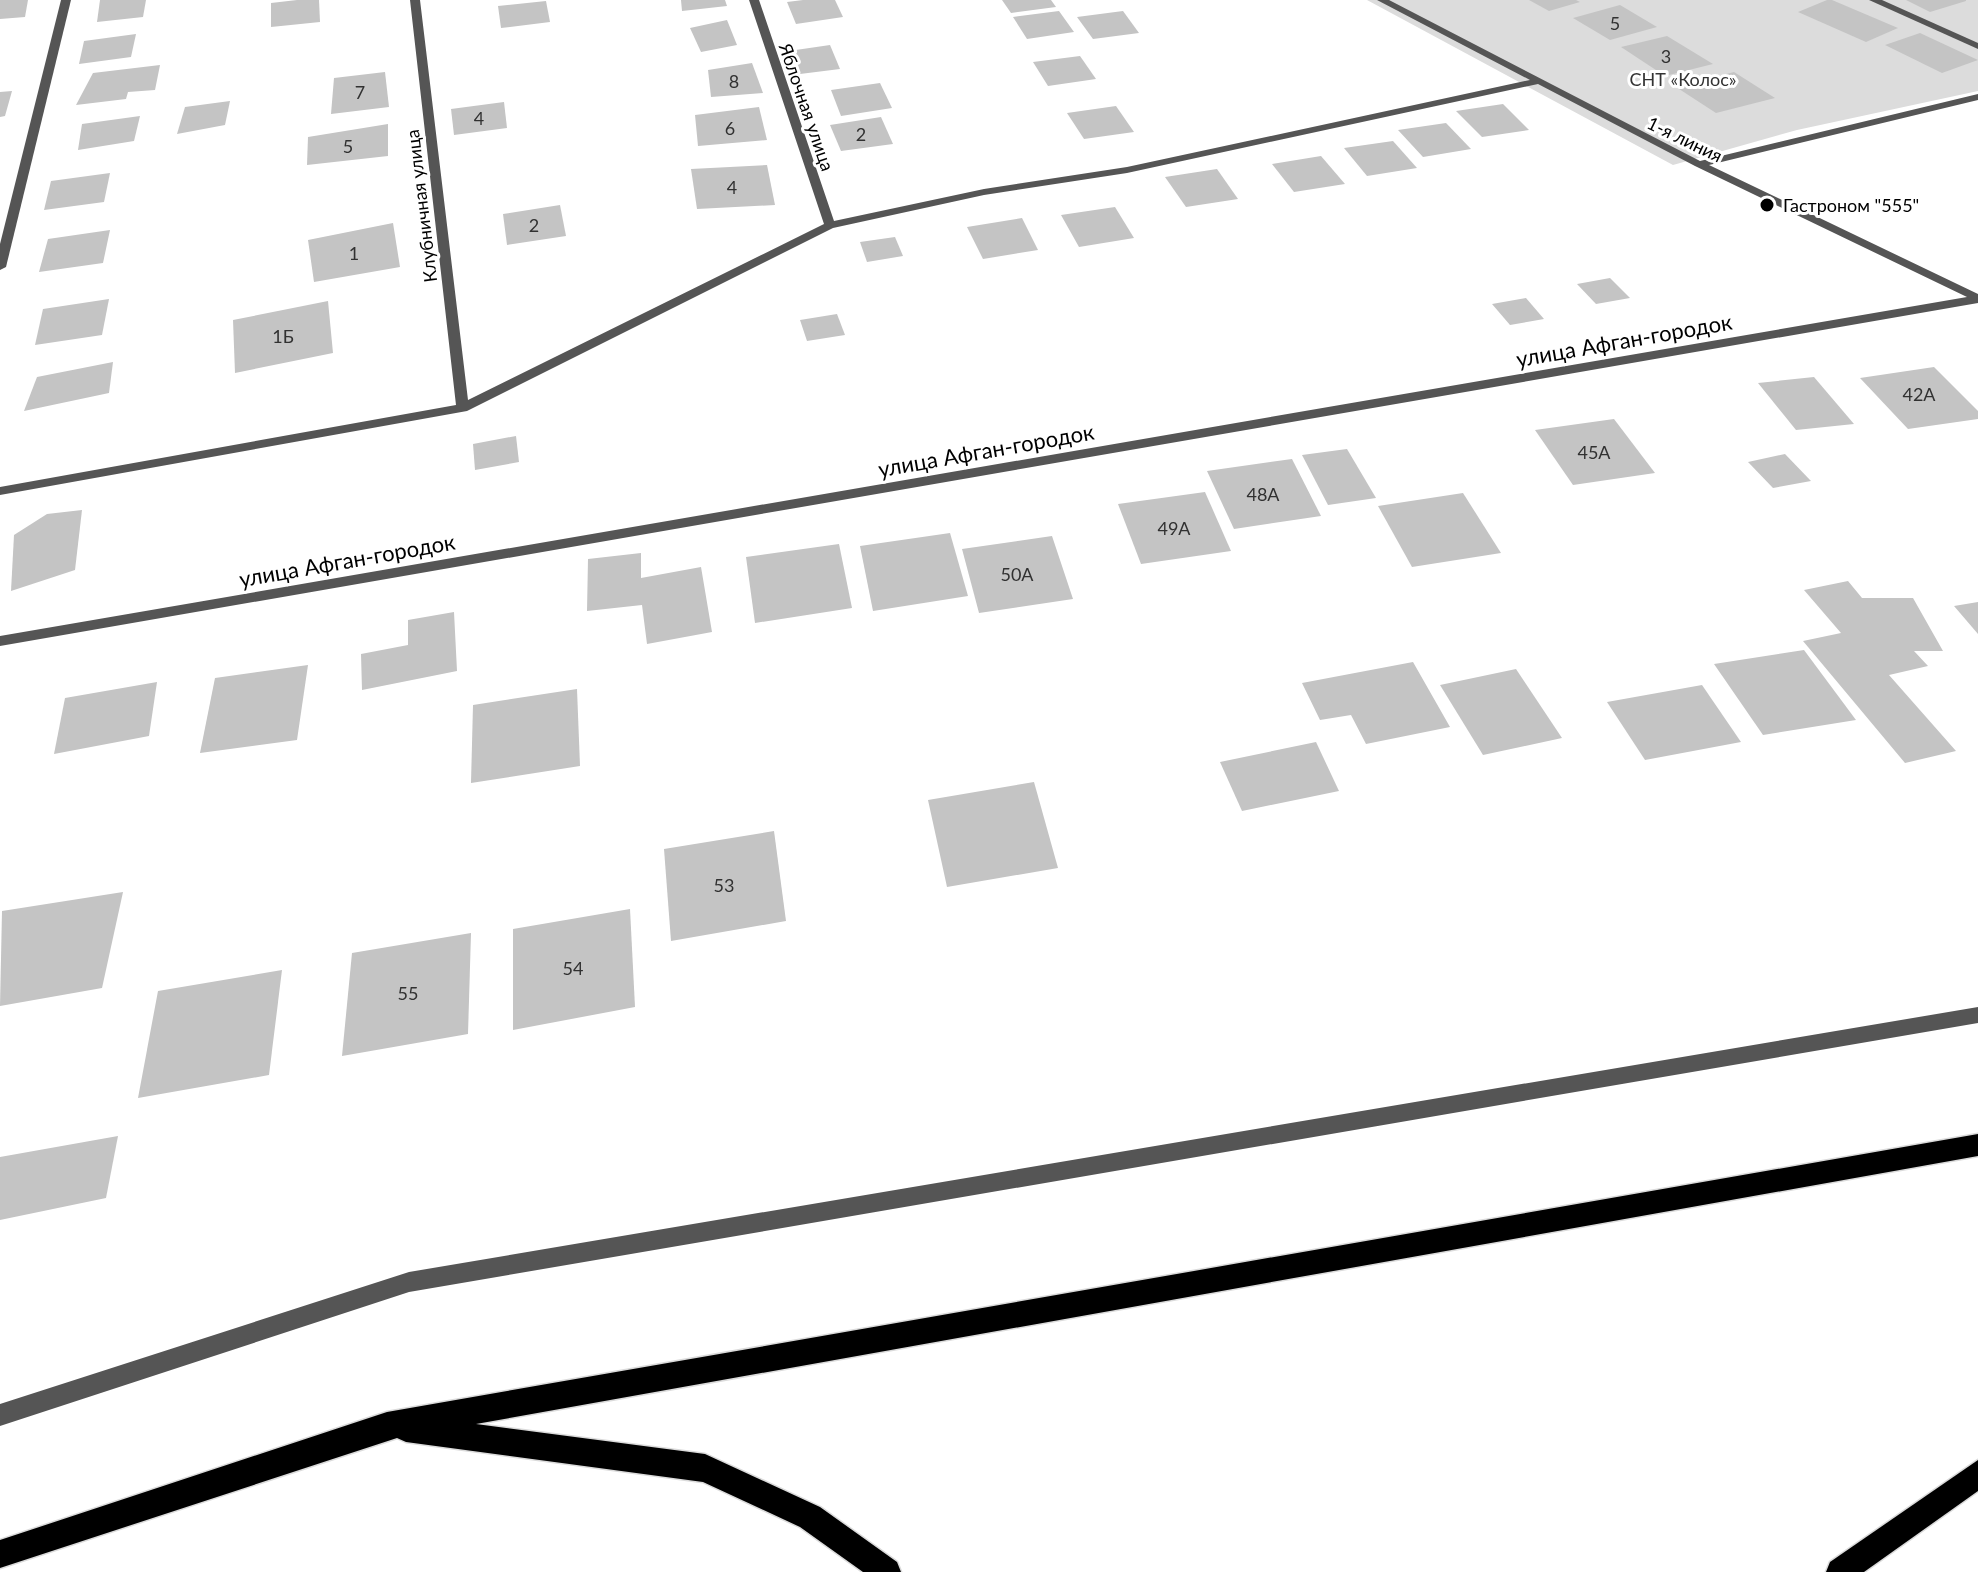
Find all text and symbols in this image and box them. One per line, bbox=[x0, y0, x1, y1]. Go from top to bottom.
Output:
house number: 5 bbox=[1610, 12, 1620, 34]
street label: Яблочная улица bbox=[774, 39, 839, 174]
house number: 3 bbox=[1661, 45, 1671, 67]
park label: СНТ «Колос» bbox=[1629, 68, 1737, 90]
house number: 8 bbox=[729, 70, 739, 92]
house number: 7 bbox=[355, 81, 365, 103]
house number: 4 bbox=[474, 107, 484, 129]
street label: 1-я линия bbox=[1644, 111, 1726, 167]
house number: 6 bbox=[725, 117, 735, 139]
house number: 2 bbox=[856, 123, 866, 145]
street label: Клубничная улица bbox=[401, 128, 441, 284]
house number: 5 bbox=[343, 135, 353, 157]
house number: 4 bbox=[727, 176, 737, 198]
place label: Гастроном "555" bbox=[1783, 194, 1919, 216]
marker: Гастроном "555" bbox=[1758, 196, 1776, 214]
house number: 2 bbox=[529, 214, 539, 236]
house number: 1 bbox=[349, 242, 359, 264]
street label: улица Афган-городок bbox=[1514, 308, 1735, 372]
house number: 1Б bbox=[272, 325, 294, 347]
house number: 42А bbox=[1902, 383, 1936, 405]
street label: улица Афган-городок bbox=[876, 418, 1097, 482]
house number: 45А bbox=[1577, 441, 1611, 463]
house number: 48А bbox=[1246, 483, 1280, 505]
house number: 49А bbox=[1157, 517, 1191, 539]
street label: улица Афган-городок bbox=[237, 528, 458, 592]
house number: 50А bbox=[1000, 563, 1034, 585]
house number: 53 bbox=[714, 874, 734, 896]
house number: 54 bbox=[563, 957, 583, 979]
house number: 55 bbox=[398, 982, 418, 1004]

